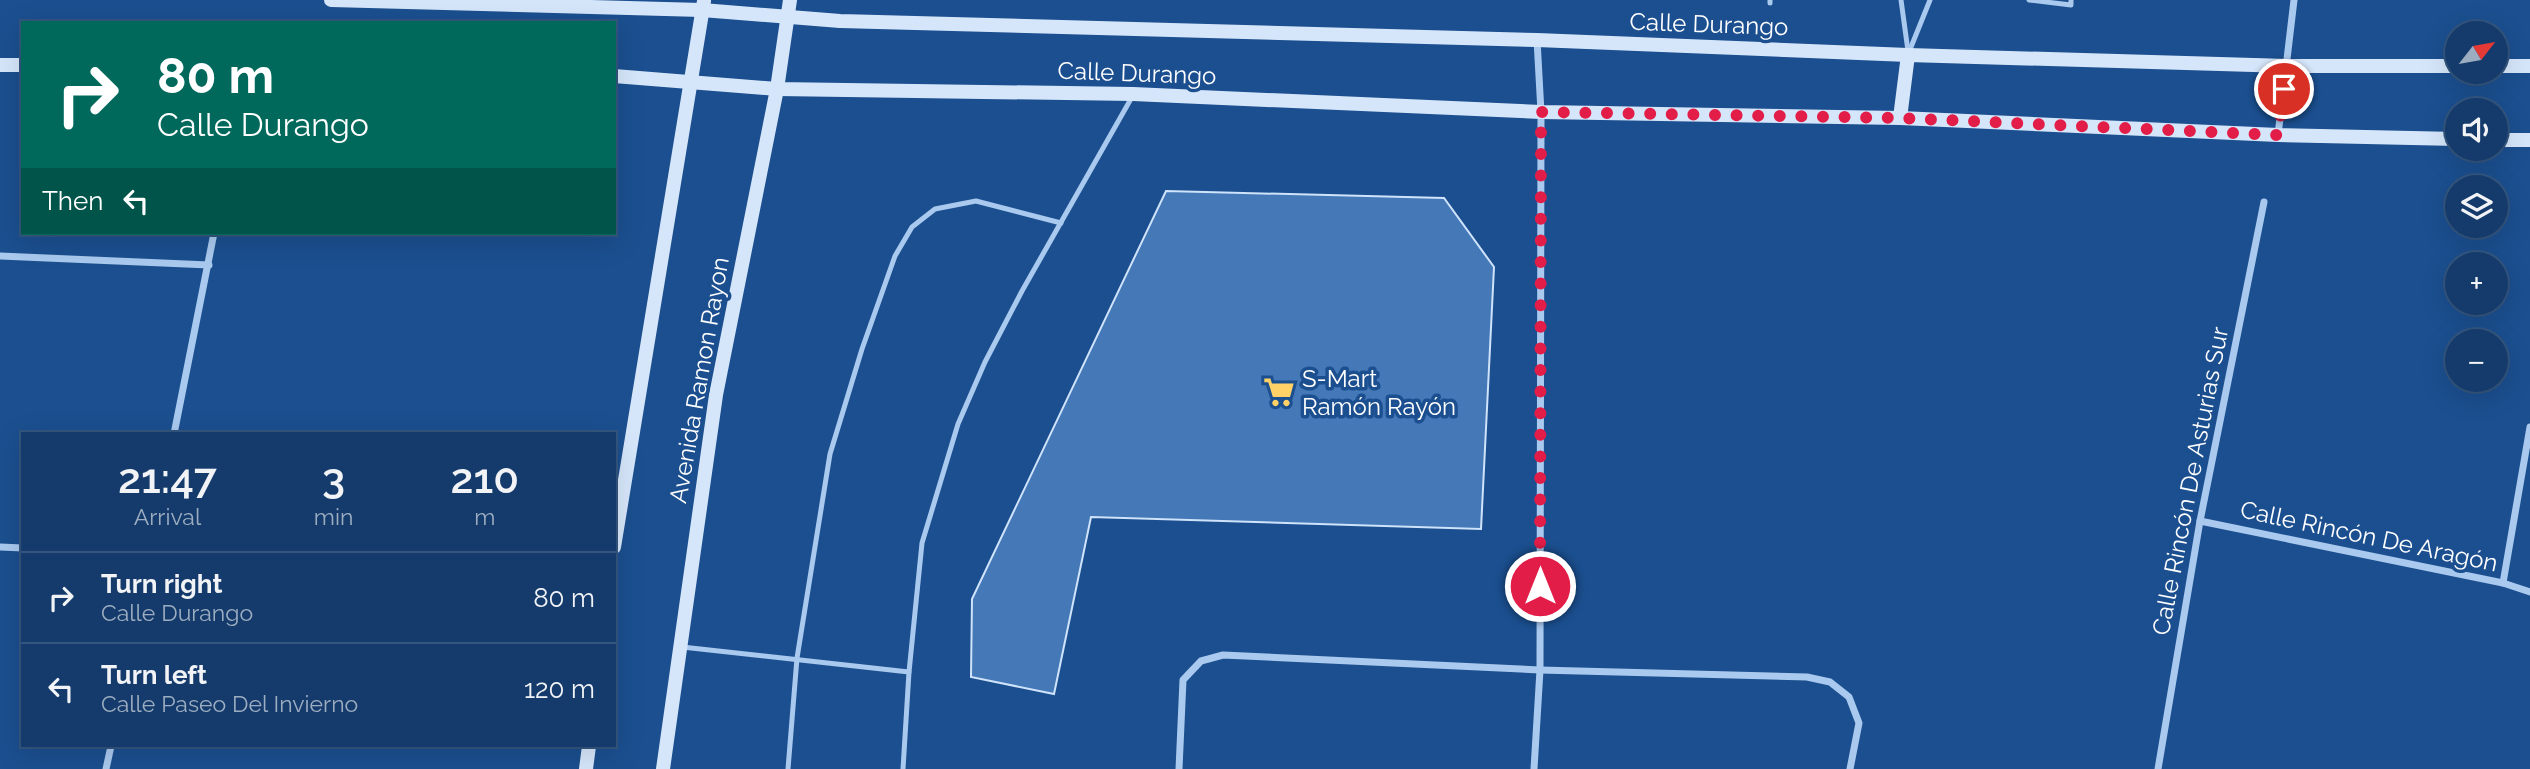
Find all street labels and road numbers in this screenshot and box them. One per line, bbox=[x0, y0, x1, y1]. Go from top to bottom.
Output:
street label: Calle Durango bbox=[1629, 7, 1789, 41]
street label: Calle Durango bbox=[1057, 56, 1217, 90]
street label: Avenida Ramon Rayon bbox=[663, 255, 735, 505]
street label: Calle Rincón De Asturias Sur bbox=[2146, 324, 2234, 638]
street label: Calle Rincón De Aragón bbox=[2238, 495, 2500, 577]

